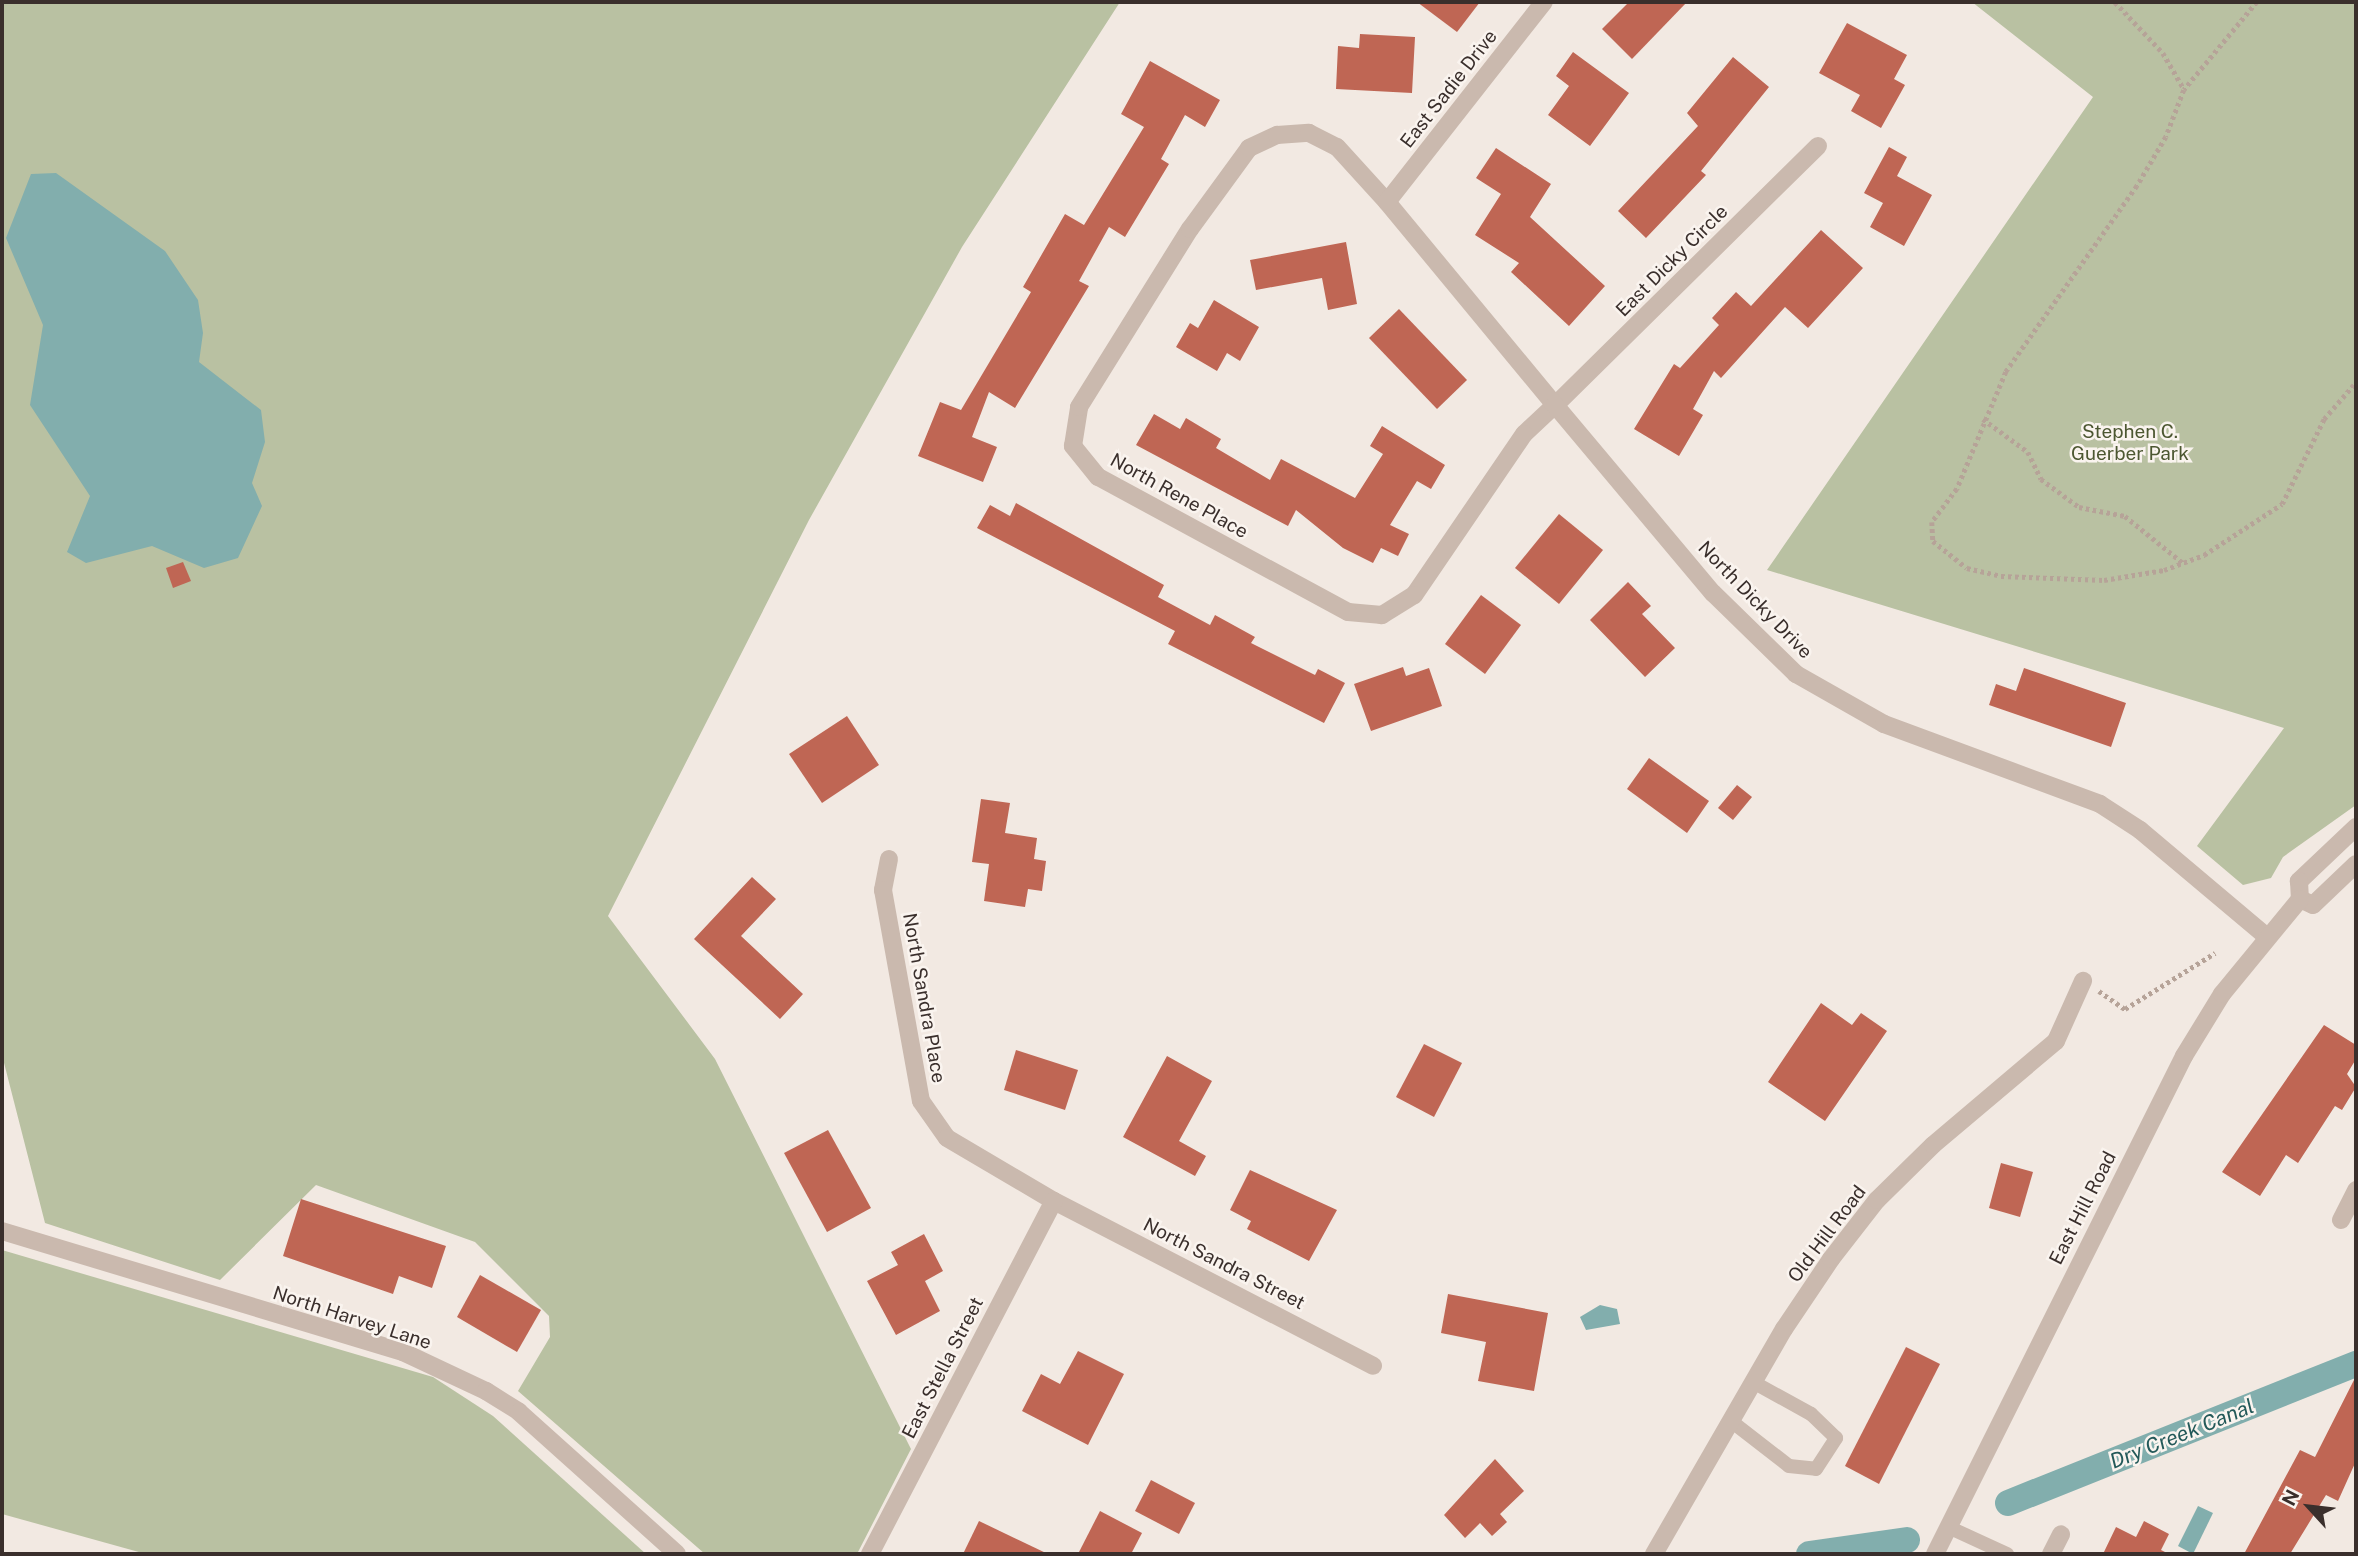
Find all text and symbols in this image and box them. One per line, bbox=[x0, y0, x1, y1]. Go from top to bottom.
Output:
street label: East Sadie Drive bbox=[1396, 25, 1502, 153]
street label: East Dicky Circle bbox=[1611, 200, 1733, 322]
park label: Stephen C. Guerber Park bbox=[2071, 421, 2189, 465]
street label: North Rene Place bbox=[1106, 449, 1252, 543]
street label: North Dicky Drive bbox=[1693, 537, 1817, 663]
street label: North Sandra Place bbox=[898, 911, 950, 1085]
street label: East Hill Road bbox=[2045, 1148, 2121, 1268]
street label: Old Hill Road bbox=[1783, 1181, 1871, 1287]
street label: North Sandra Street bbox=[1139, 1213, 1309, 1315]
street label: North Harvey Lane bbox=[270, 1282, 434, 1354]
street label: East Stella Street bbox=[898, 1294, 988, 1442]
water label: Dry Creek Canal bbox=[2106, 1394, 2258, 1474]
north arrow bbox=[2274, 1472, 2344, 1542]
text: N bbox=[2277, 1486, 2303, 1509]

